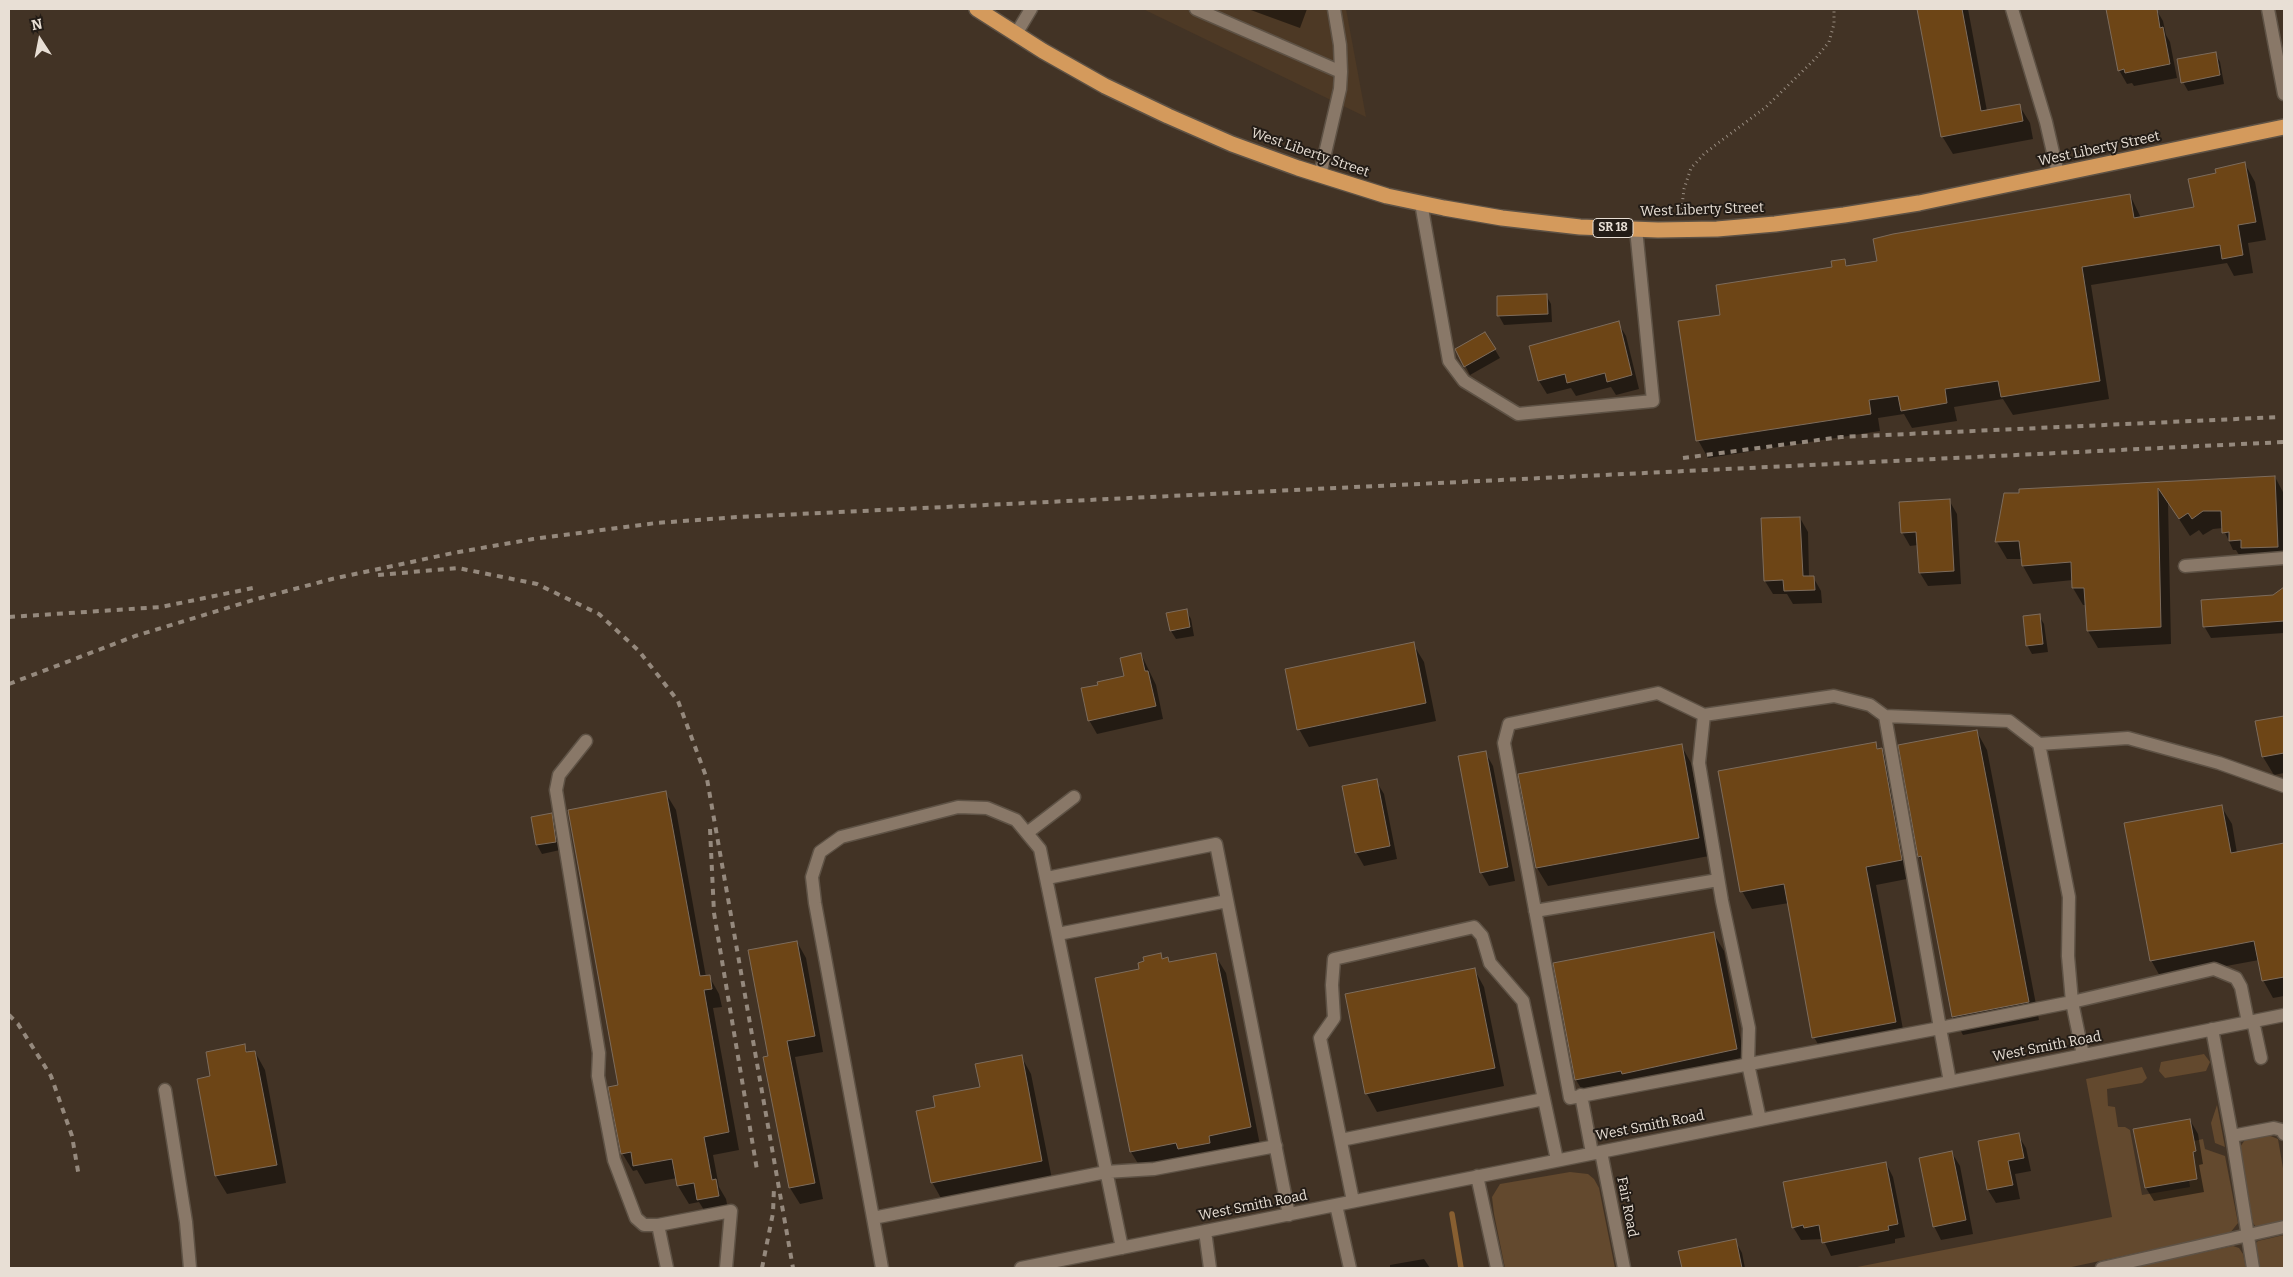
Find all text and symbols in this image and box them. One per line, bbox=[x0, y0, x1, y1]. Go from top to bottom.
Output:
north arrow bbox=[15, 15, 65, 65]
text: N bbox=[30, 15, 44, 34]
street label: West Liberty Street bbox=[1249, 125, 1371, 181]
street label: West Liberty Street bbox=[2037, 128, 2161, 170]
street label: West Liberty Street bbox=[1640, 199, 1764, 221]
road number: SR 18 bbox=[1593, 218, 1633, 238]
street label: West Smith Road bbox=[1991, 1028, 2103, 1066]
street label: West Smith Road bbox=[1594, 1107, 1706, 1145]
street label: Fair Road bbox=[1613, 1175, 1641, 1239]
street label: West Smith Road bbox=[1197, 1187, 1309, 1225]

